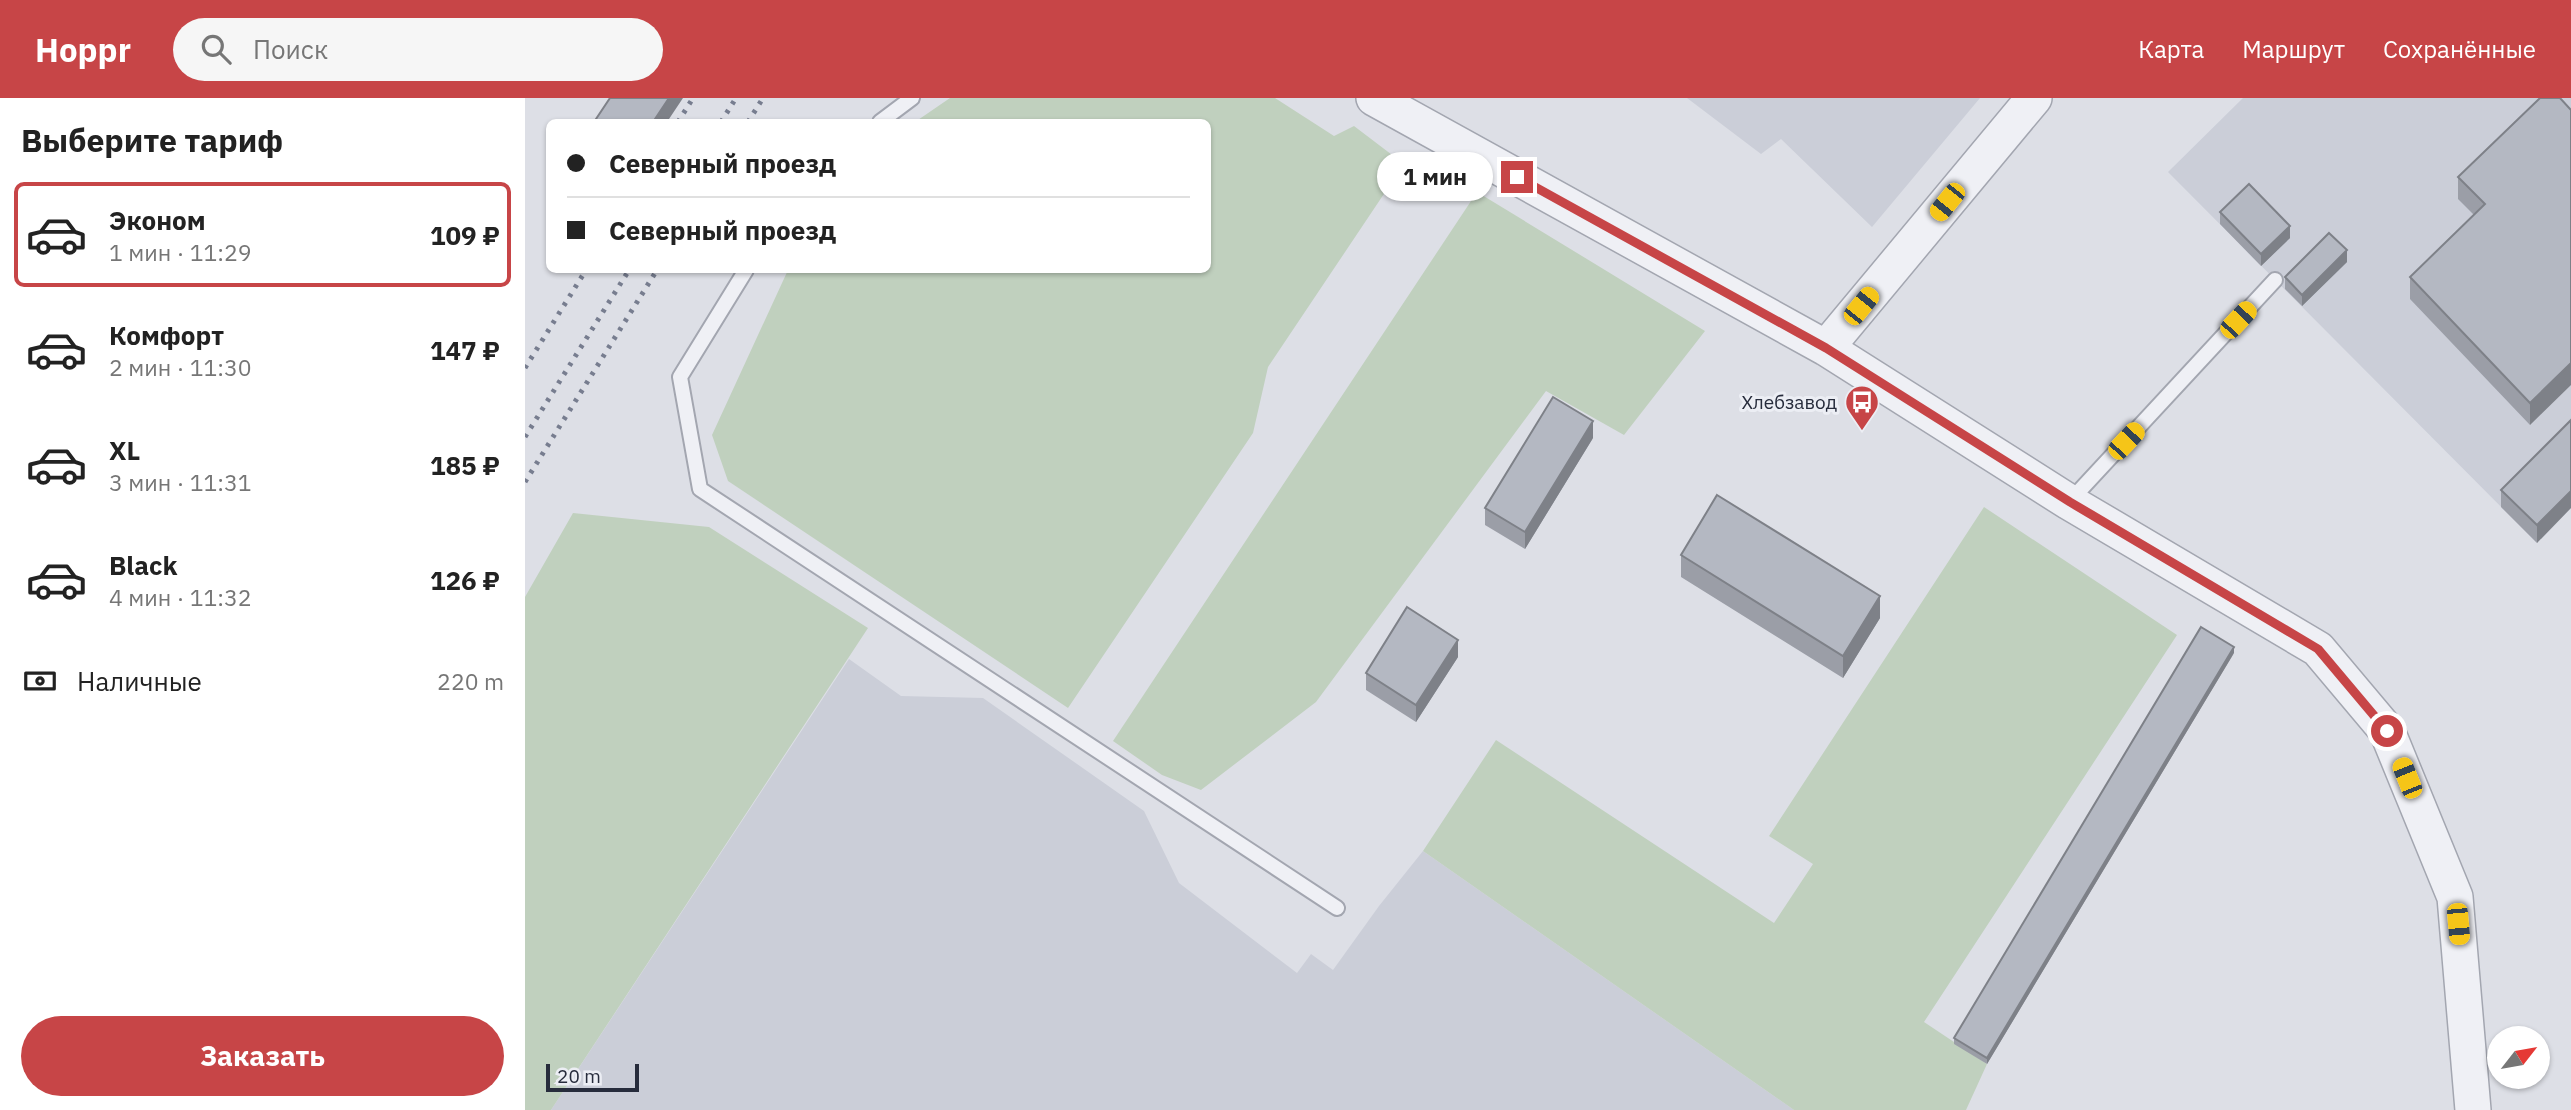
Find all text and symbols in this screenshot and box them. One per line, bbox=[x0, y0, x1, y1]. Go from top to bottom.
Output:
search box bbox=[173, 18, 663, 81]
text: Hoppr bbox=[35, 28, 131, 71]
icon: search bbox=[197, 30, 235, 68]
text: Поиск bbox=[253, 32, 328, 66]
text: Карта bbox=[2138, 33, 2204, 65]
text: Маршрут bbox=[2242, 33, 2345, 65]
text: Сохранённые bbox=[2383, 33, 2536, 65]
text: Выберите тариф bbox=[21, 119, 283, 161]
text: Северный проезд bbox=[609, 146, 836, 180]
callout: 1 мин bbox=[1377, 153, 1493, 202]
text: 1 мин bbox=[1403, 161, 1467, 191]
route end bbox=[1501, 161, 1533, 193]
car bbox=[1926, 179, 1969, 225]
icon: car bbox=[25, 203, 88, 266]
text: Эконом bbox=[109, 203, 206, 237]
text: Северный проезд bbox=[609, 213, 836, 247]
text: 109 ₽ bbox=[430, 218, 500, 252]
text: 1 мин · 11:29 bbox=[109, 237, 252, 267]
car bbox=[1840, 283, 1883, 329]
car bbox=[2216, 297, 2261, 343]
icon: car bbox=[25, 318, 88, 381]
text: Комфорт bbox=[109, 318, 224, 352]
text: 147 ₽ bbox=[430, 333, 500, 367]
text: 2 мин · 11:30 bbox=[109, 352, 252, 382]
bus stop icon: Хлебзавод bbox=[1843, 383, 1881, 432]
place label: Хлебзавод bbox=[1741, 390, 1837, 414]
car bbox=[2104, 418, 2149, 464]
icon: car bbox=[25, 433, 88, 496]
text: XL bbox=[109, 433, 140, 467]
text: 185 ₽ bbox=[430, 448, 500, 482]
text: 3 мин · 11:31 bbox=[109, 467, 252, 497]
icon: car bbox=[25, 548, 88, 611]
text: Black bbox=[109, 548, 177, 582]
text: 126 ₽ bbox=[430, 563, 500, 597]
text: 4 мин · 11:32 bbox=[109, 582, 252, 612]
icon: cash bbox=[21, 662, 59, 700]
text: Наличные bbox=[77, 664, 202, 698]
text: 220 m bbox=[437, 666, 504, 696]
route start bbox=[2371, 715, 2403, 747]
car bbox=[2390, 755, 2425, 801]
car bbox=[2446, 902, 2471, 946]
button: Заказать bbox=[21, 1016, 504, 1096]
north arrow bbox=[2487, 1026, 2550, 1088]
map controls bbox=[2487, 1026, 2550, 1089]
scale bar bbox=[546, 1061, 639, 1093]
text: 20 m bbox=[557, 1064, 601, 1088]

